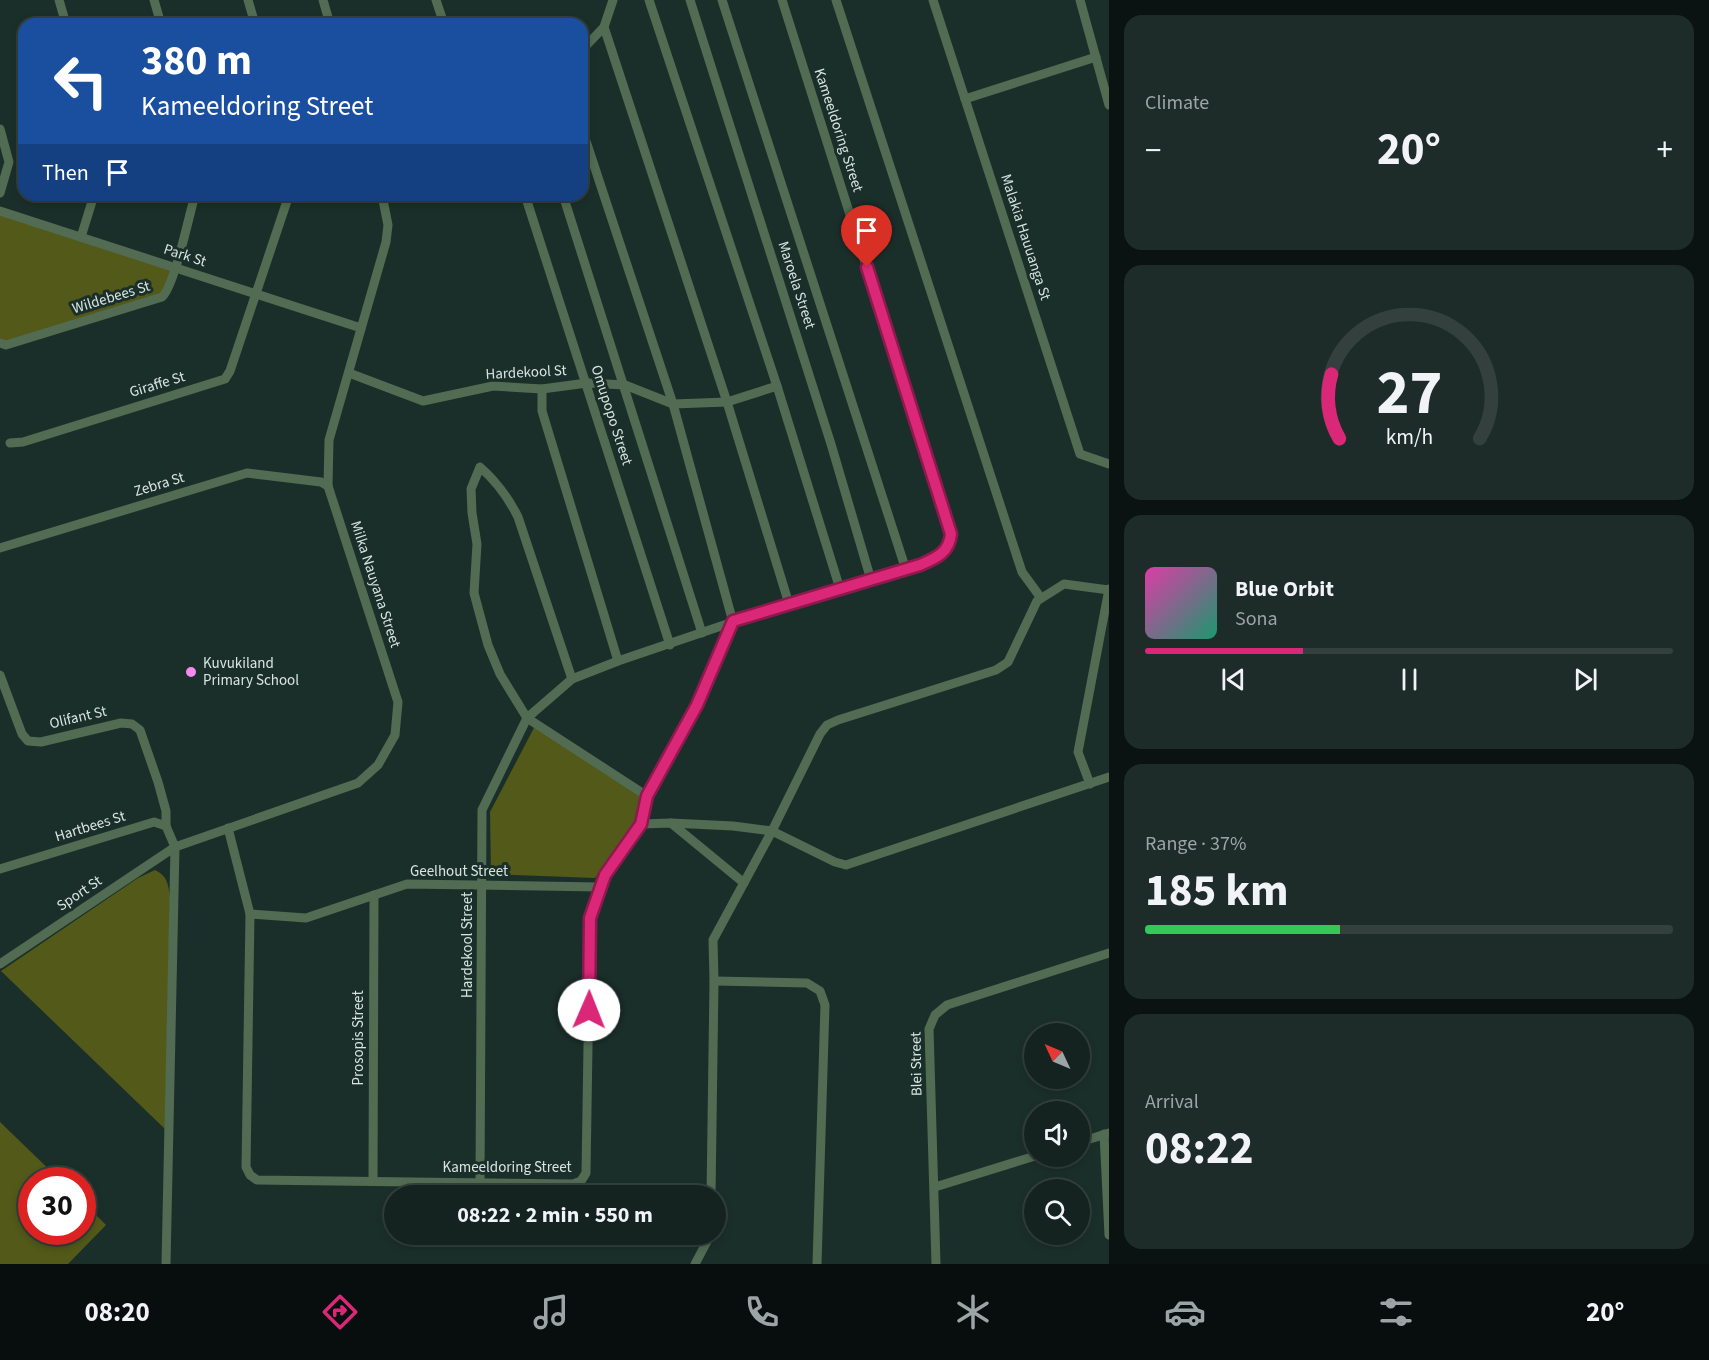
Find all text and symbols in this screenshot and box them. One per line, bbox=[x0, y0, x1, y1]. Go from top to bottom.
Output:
text: 380 m bbox=[141, 31, 252, 91]
icon: left bbox=[42, 42, 120, 120]
street label: Kameeldoring Street bbox=[809, 66, 868, 195]
text: Kameeldoring Street bbox=[141, 87, 373, 126]
text: Climate bbox=[1145, 89, 1209, 117]
text: 20° bbox=[1377, 118, 1441, 182]
text: − bbox=[1145, 127, 1161, 174]
text: + bbox=[1657, 127, 1673, 174]
icon: arrive bbox=[101, 156, 134, 189]
text: Then bbox=[42, 157, 89, 189]
street label: Malakia Hauuanga St bbox=[995, 171, 1056, 303]
pin bbox=[841, 205, 892, 267]
icon: arrive bbox=[850, 214, 883, 247]
street label: Park St bbox=[161, 239, 209, 272]
street label: Maroela Street bbox=[772, 239, 821, 332]
street label: Wildebees St bbox=[70, 276, 153, 319]
text: 27 bbox=[1376, 349, 1442, 438]
street label: Hardekool St bbox=[485, 360, 567, 385]
street label: Omupopo Street bbox=[585, 362, 638, 468]
street label: Giraffe St bbox=[127, 366, 187, 403]
text: km/h bbox=[1385, 423, 1433, 454]
street label: Zebra St bbox=[131, 467, 187, 502]
street label: Milka Nauyana Street bbox=[345, 518, 406, 650]
text: Blue Orbit bbox=[1235, 573, 1334, 605]
text: Sona bbox=[1235, 605, 1278, 633]
place label: Kuvukiland Primary School bbox=[203, 653, 299, 691]
icon: previous bbox=[1217, 663, 1250, 696]
icon: pause bbox=[1393, 663, 1426, 696]
icon: next bbox=[1569, 663, 1602, 696]
marker: Kuvukiland Primary School bbox=[184, 665, 198, 679]
street label: Olifant St bbox=[47, 701, 109, 734]
street label: Hartbees St bbox=[52, 806, 128, 847]
text: Range · 37% bbox=[1145, 830, 1246, 858]
text: 185 km bbox=[1145, 859, 1289, 923]
street label: Geelhout Street bbox=[410, 861, 508, 882]
street label: Sport St bbox=[52, 871, 106, 916]
street label: Hardekool Street bbox=[457, 892, 478, 998]
position arrow bbox=[557, 978, 621, 1042]
street label: Prosopis Street bbox=[348, 991, 369, 1085]
north arrow bbox=[1024, 1023, 1090, 1089]
map controls bbox=[1024, 1023, 1090, 1245]
street label: Blei Street bbox=[905, 1032, 928, 1096]
text: Arrival bbox=[1145, 1088, 1199, 1116]
button: sound bbox=[1024, 1101, 1090, 1167]
text: 08:22 bbox=[1145, 1117, 1254, 1181]
street label: Kameeldoring Street bbox=[442, 1157, 572, 1178]
speed limit sign: 30 bbox=[18, 1167, 96, 1245]
button: search bbox=[1024, 1179, 1090, 1245]
text: 08:22 · 2 min · 550 m bbox=[457, 1199, 653, 1231]
icon: directions bbox=[319, 1291, 361, 1333]
icon: music bbox=[530, 1291, 572, 1333]
icon: phone bbox=[741, 1291, 783, 1333]
icon: climate bbox=[952, 1291, 994, 1333]
icon: car bbox=[1164, 1291, 1206, 1333]
icon: filters bbox=[1375, 1291, 1417, 1333]
text: 08:20 bbox=[85, 1293, 150, 1332]
text: 20° bbox=[1586, 1293, 1624, 1332]

